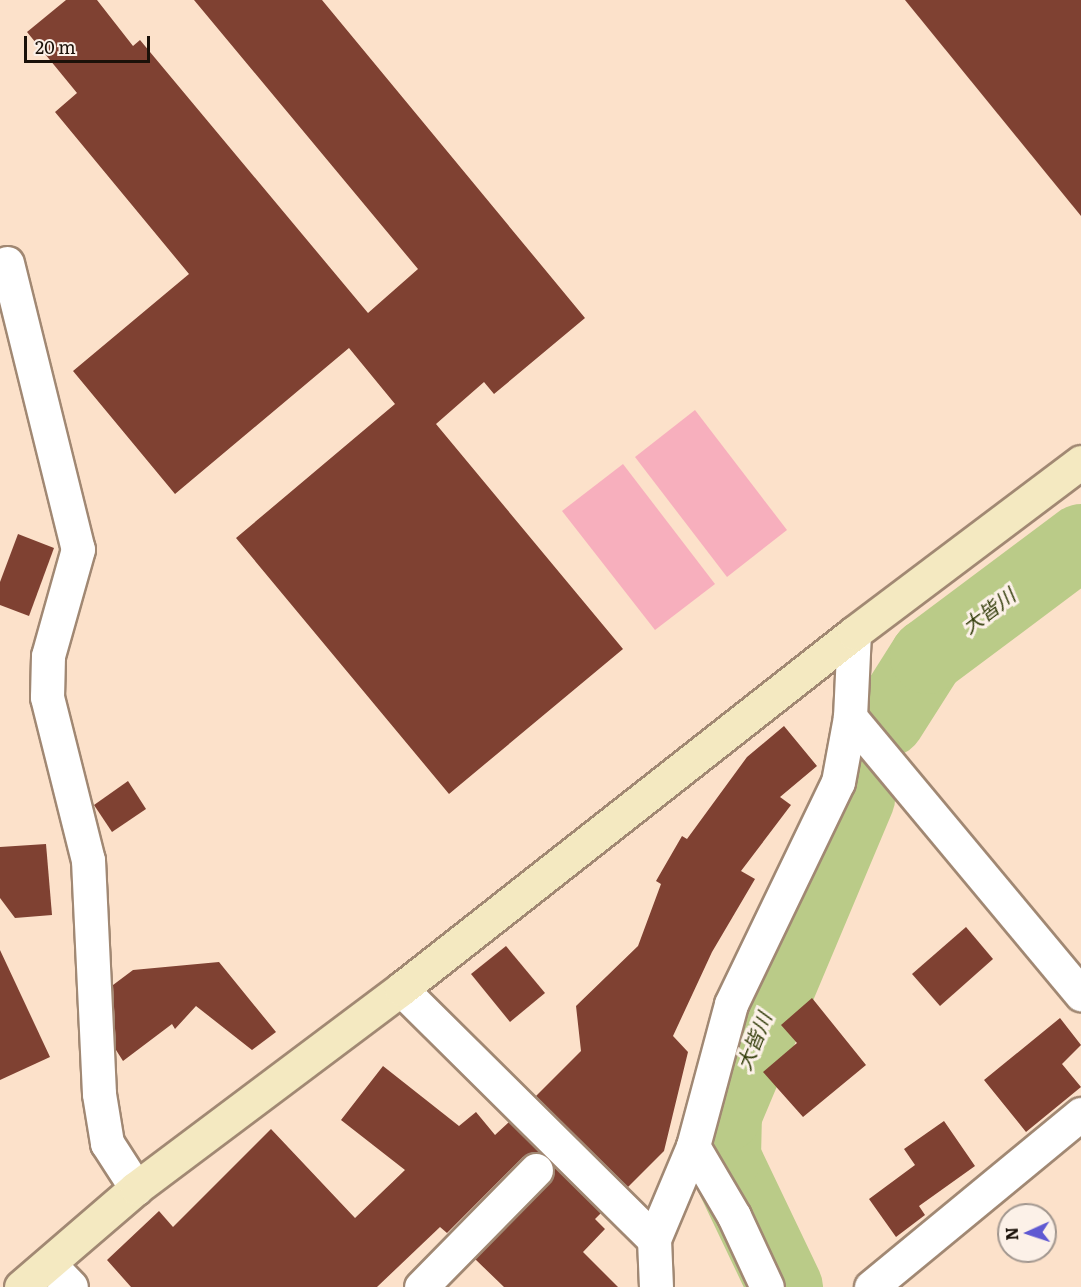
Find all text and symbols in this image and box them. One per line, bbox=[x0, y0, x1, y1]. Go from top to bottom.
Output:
scale bar bbox=[27, 24, 153, 62]
text: 20 m bbox=[35, 33, 76, 60]
water label: 大皆川 bbox=[957, 582, 1019, 638]
water label: 大皆川 bbox=[731, 1009, 775, 1073]
north arrow bbox=[997, 1203, 1057, 1263]
text: N bbox=[999, 1226, 1023, 1241]

